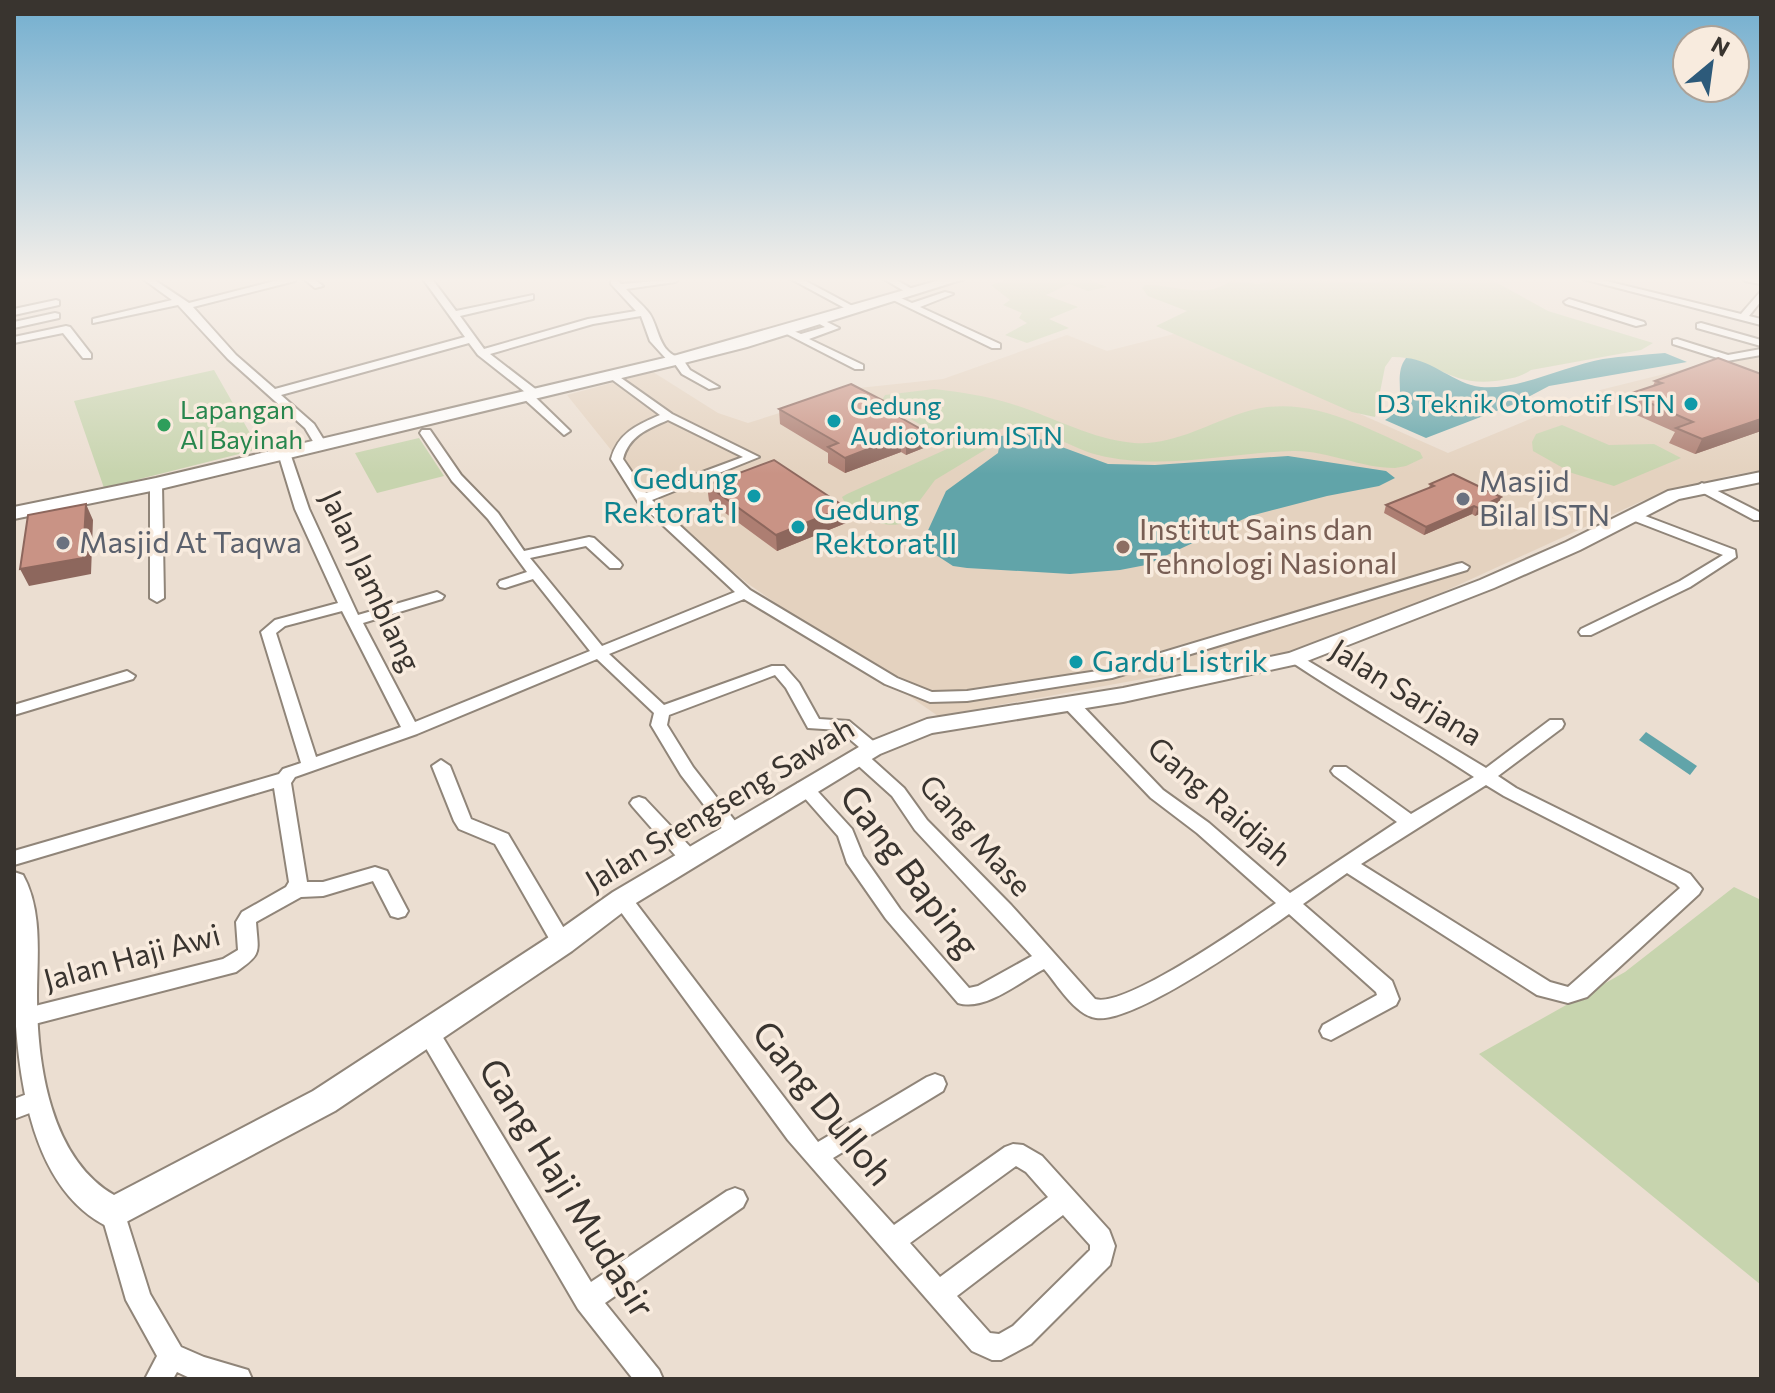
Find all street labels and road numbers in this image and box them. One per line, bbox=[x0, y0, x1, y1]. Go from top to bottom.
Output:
street label: Jalan Jamblang bbox=[314, 483, 430, 676]
street label: Jalan Sarjana bbox=[1325, 630, 1490, 752]
street label: Jalan Srengseng Sawah bbox=[578, 708, 860, 898]
street label: Gang Raidjah bbox=[1141, 728, 1300, 873]
street label: Gang Mase bbox=[913, 766, 1041, 903]
street label: Gang Baping bbox=[832, 775, 991, 965]
street label: Jalan Haji Awi bbox=[39, 914, 224, 997]
street label: Gang Dulloh bbox=[745, 1010, 904, 1193]
street label: Gang Haji Mudasir bbox=[471, 1049, 666, 1325]

